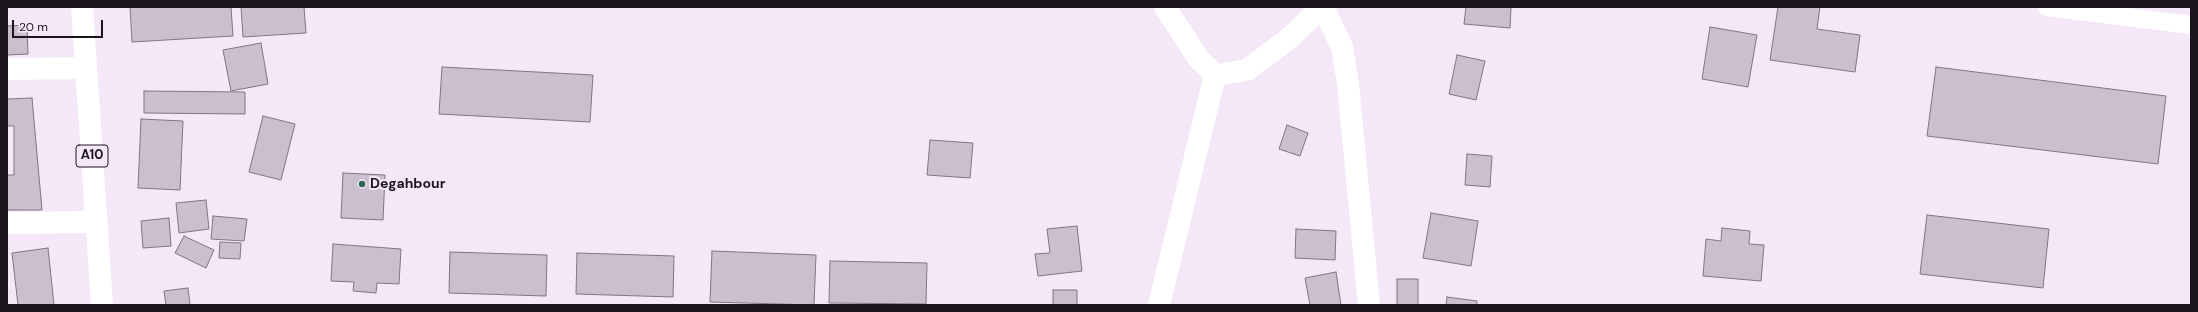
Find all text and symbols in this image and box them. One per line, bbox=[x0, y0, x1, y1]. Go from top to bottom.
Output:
scale bar bbox=[14, 12, 105, 38]
text: 20 m bbox=[19, 19, 48, 35]
road number: A10 bbox=[76, 145, 108, 167]
place label: Degahbour bbox=[370, 176, 445, 192]
marker: Degahbour bbox=[357, 179, 367, 189]

